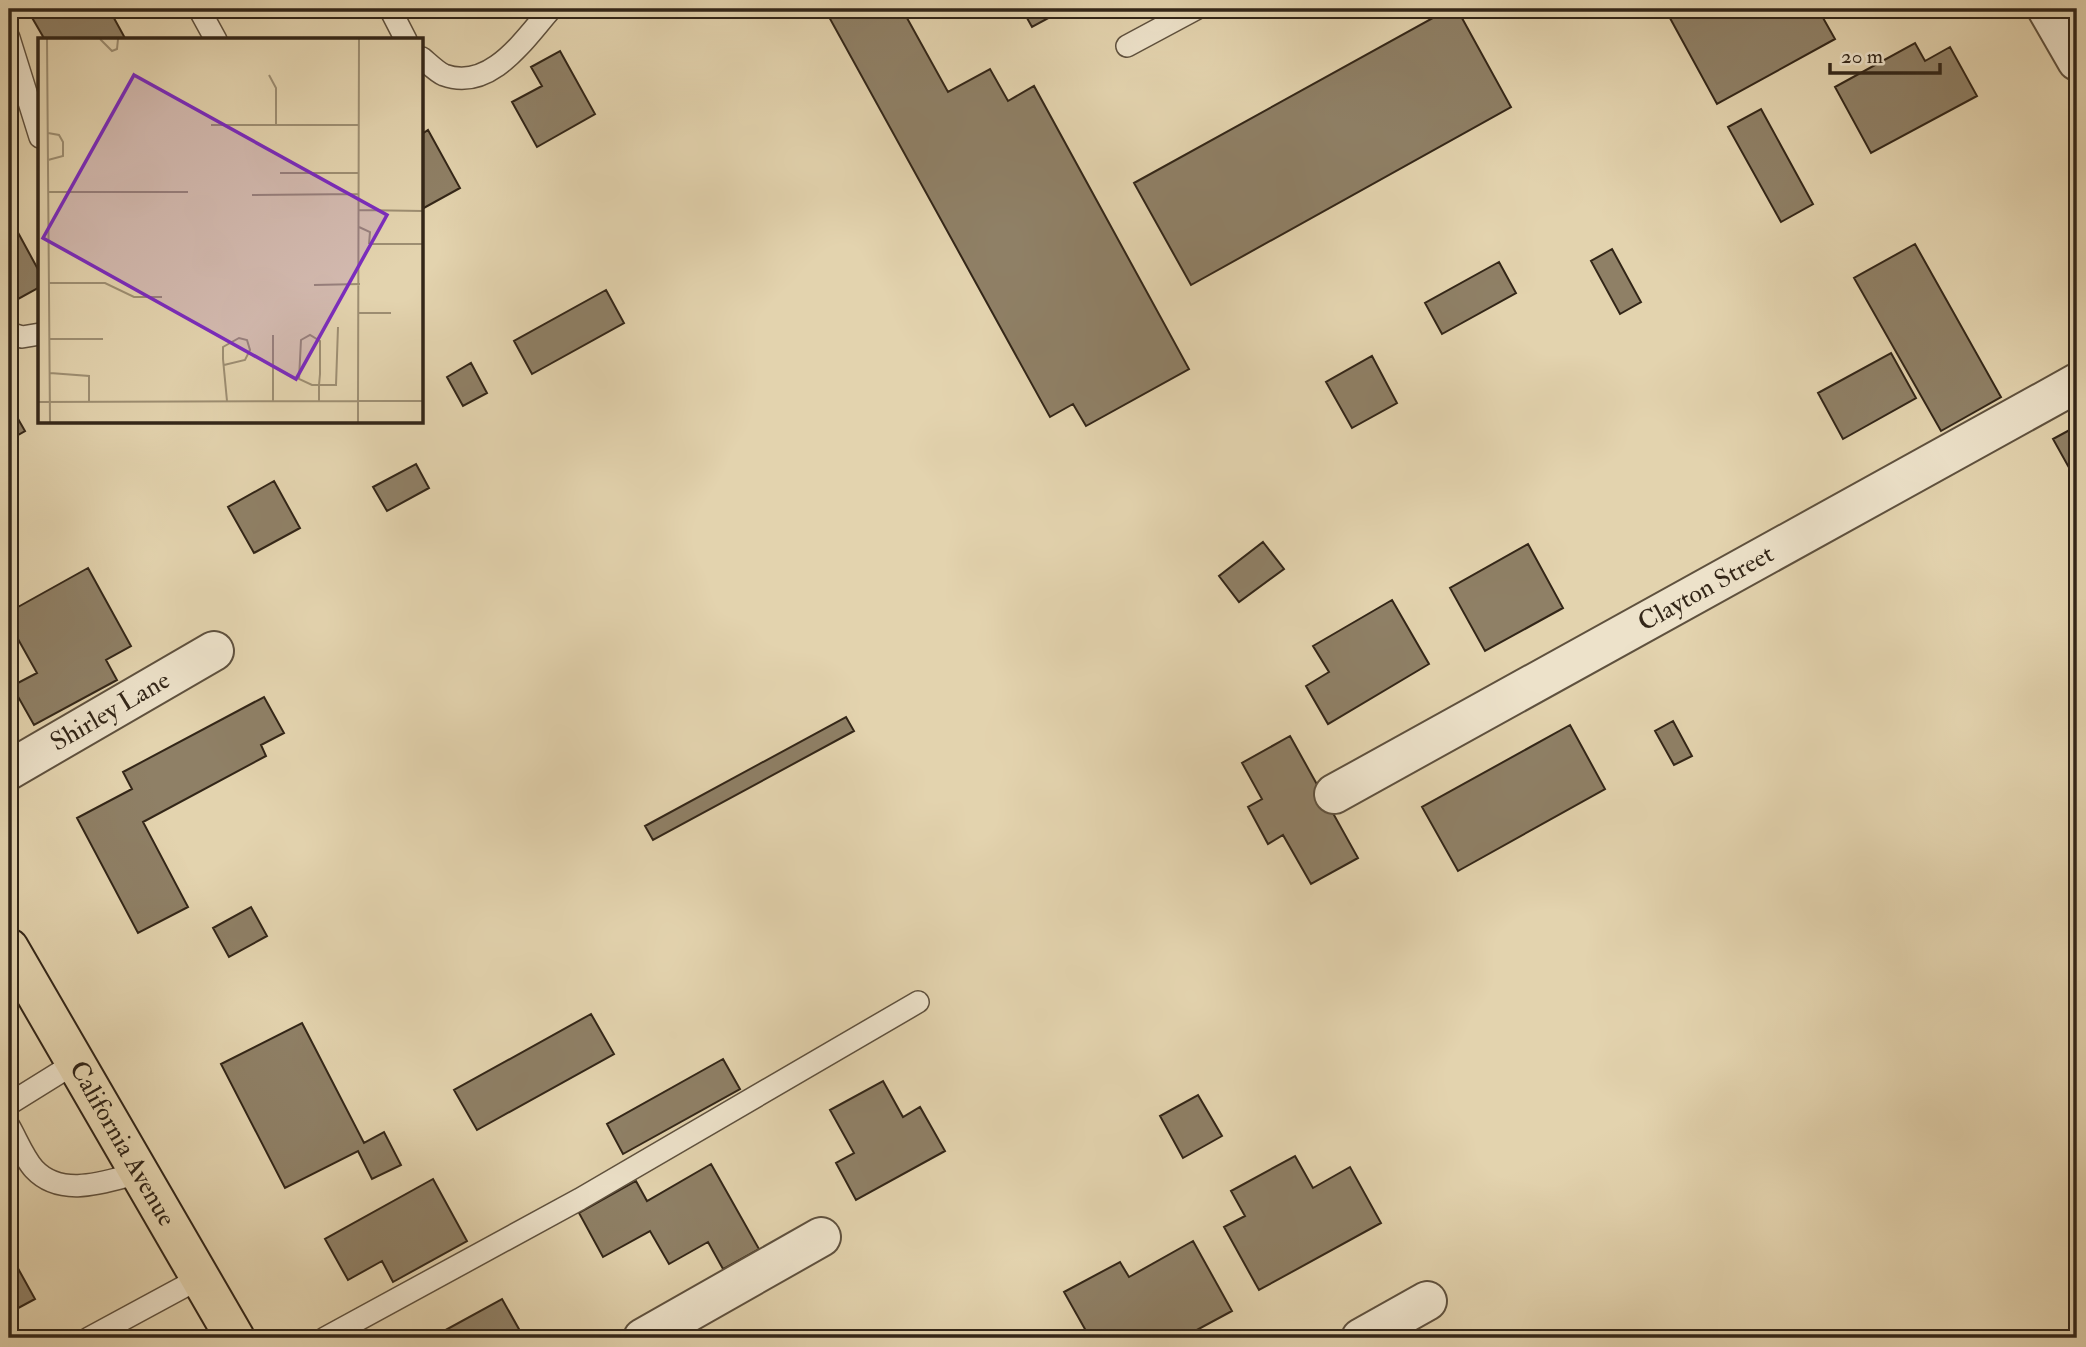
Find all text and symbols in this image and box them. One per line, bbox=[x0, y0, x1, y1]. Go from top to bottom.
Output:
scale bar bbox=[1830, 32, 1941, 76]
inset map bbox=[38, 38, 424, 424]
text: 20 m bbox=[1841, 43, 1883, 70]
street label: Clayton Street bbox=[1632, 538, 1779, 639]
street label: Shirley Lane bbox=[45, 664, 176, 758]
street label: California Avenue bbox=[62, 1055, 183, 1232]

